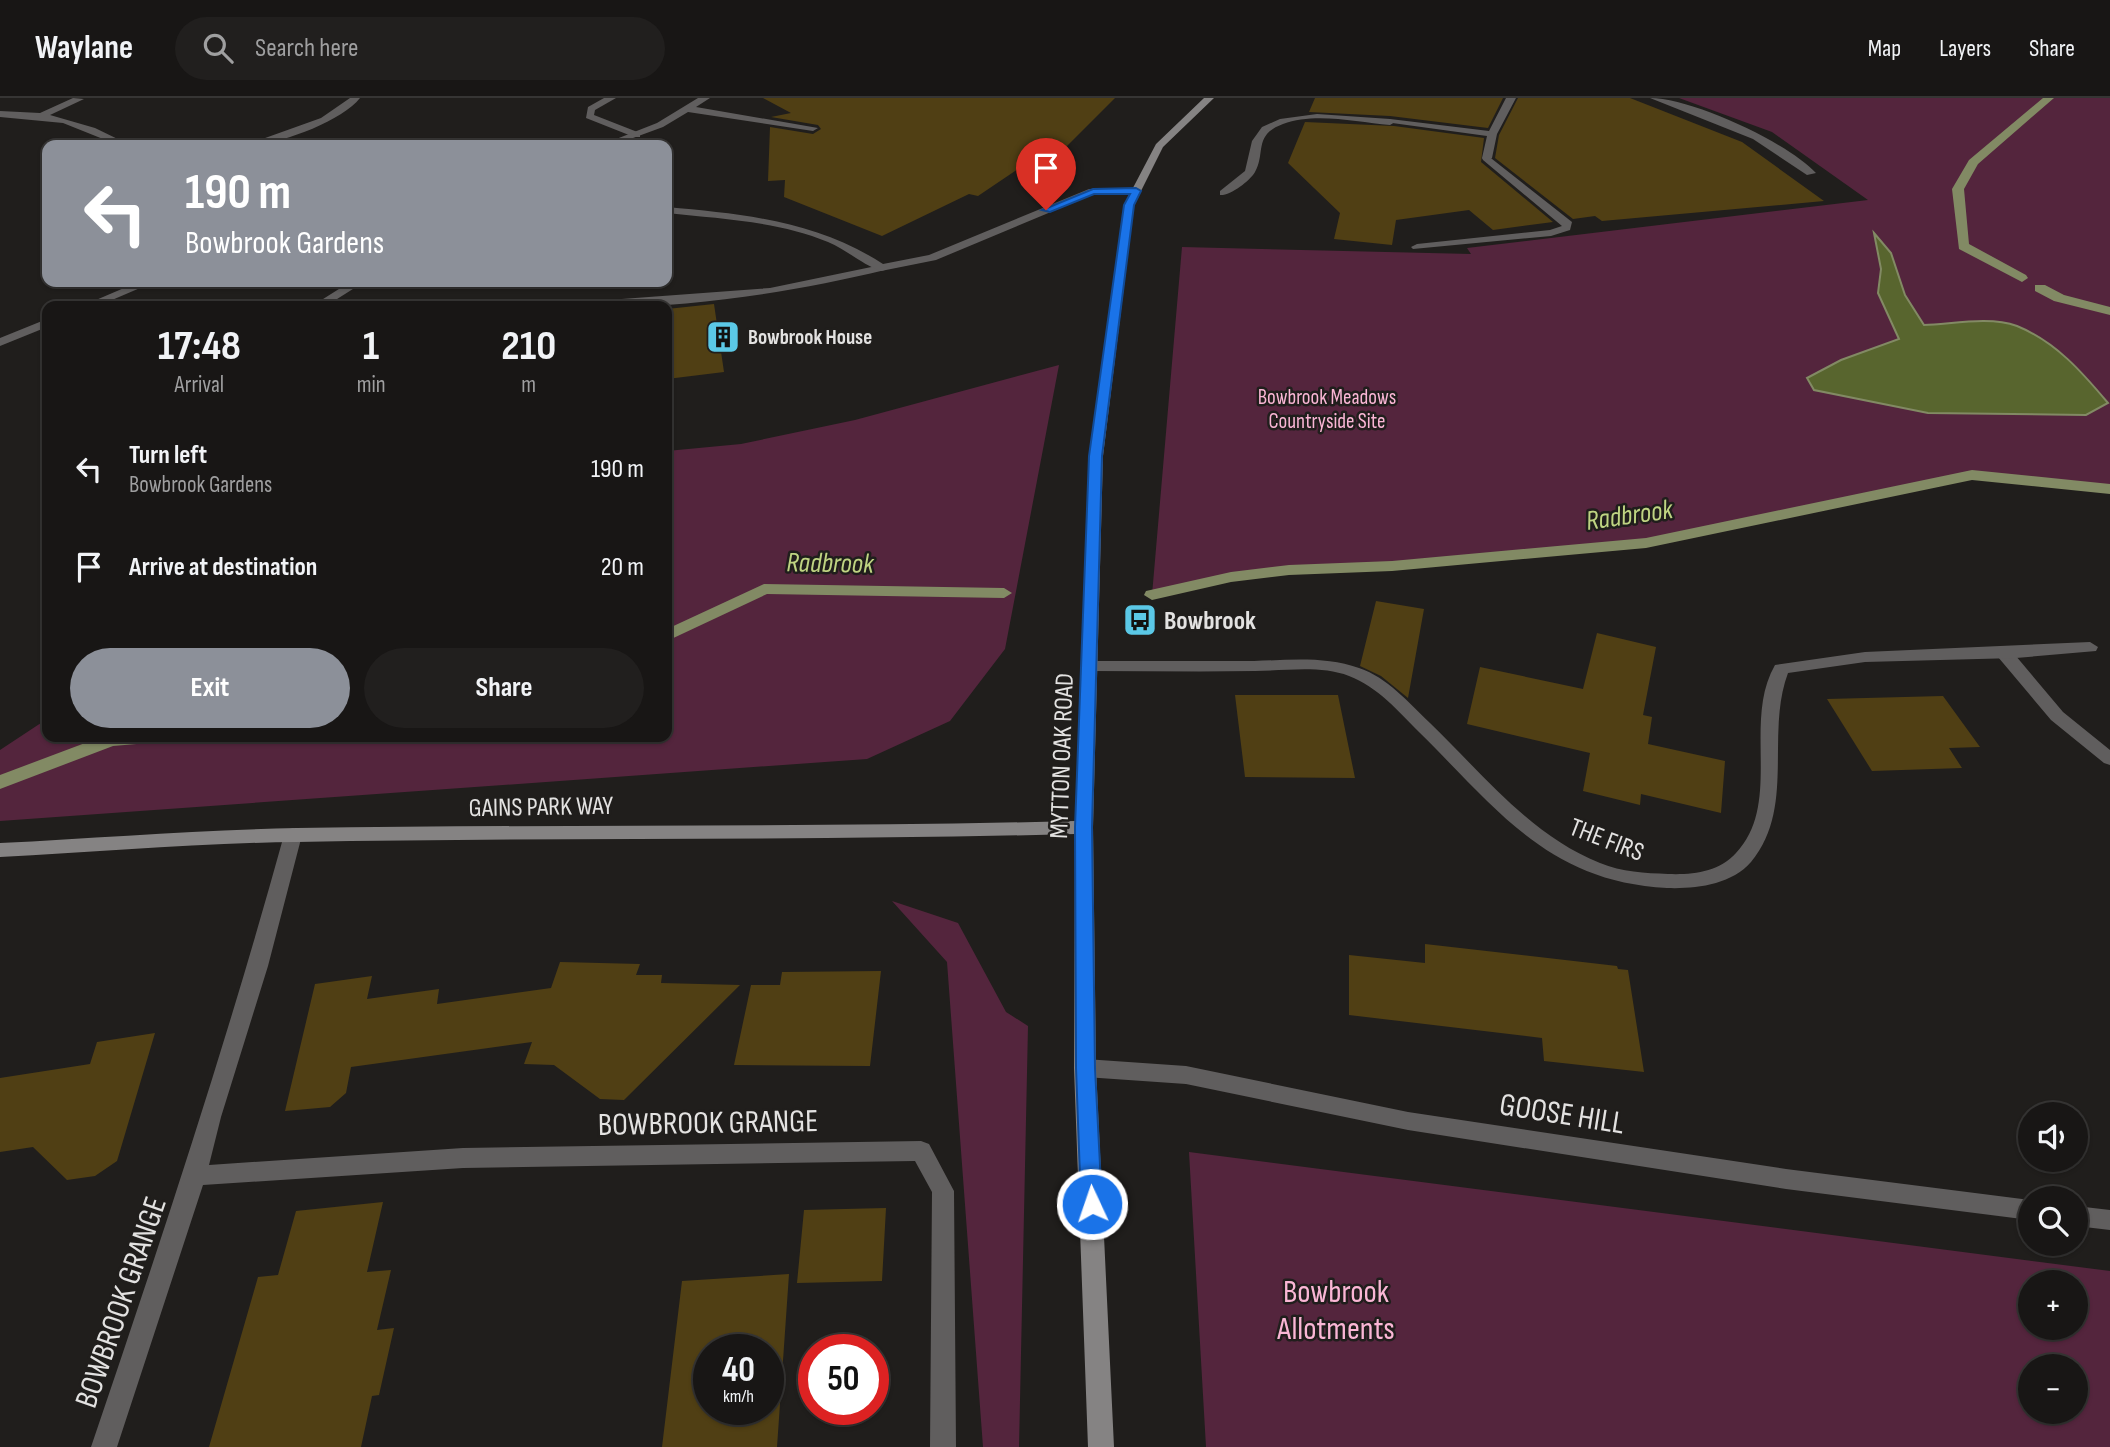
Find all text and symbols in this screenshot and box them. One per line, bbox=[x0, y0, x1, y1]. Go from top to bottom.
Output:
search box bbox=[175, 17, 665, 80]
text: Waylane bbox=[35, 28, 133, 68]
icon: search bbox=[199, 29, 237, 67]
text: Search here bbox=[255, 33, 358, 64]
text: Map bbox=[1868, 34, 1901, 63]
text: Layers bbox=[1939, 34, 1991, 63]
text: Share bbox=[2029, 34, 2075, 63]
pin bbox=[1016, 138, 1076, 210]
icon: arrive bbox=[1027, 149, 1065, 187]
text: 190 m bbox=[185, 164, 291, 223]
icon: left bbox=[70, 168, 161, 259]
text: Bowbrook Gardens bbox=[185, 224, 384, 263]
building icon: Bowbrook House bbox=[704, 318, 742, 356]
text: 17:48 bbox=[158, 321, 241, 372]
text: 1 bbox=[363, 321, 379, 372]
text: 210 bbox=[501, 321, 556, 372]
place label: Bowbrook House bbox=[748, 325, 872, 350]
text: Arrival bbox=[175, 371, 224, 399]
text: min bbox=[357, 371, 386, 399]
text: m bbox=[521, 371, 536, 399]
park label: Bowbrook Meadows Countryside Site bbox=[1258, 385, 1396, 434]
text: Turn left bbox=[129, 440, 207, 471]
icon: left bbox=[70, 450, 108, 488]
text: 190 m bbox=[591, 454, 644, 485]
text: Bowbrook Gardens bbox=[129, 471, 272, 499]
water label: Radbrook bbox=[1584, 493, 1676, 538]
water label: Radbrook bbox=[786, 546, 875, 581]
icon: arrive bbox=[70, 548, 108, 586]
text: Arrive at destination bbox=[129, 552, 317, 583]
text: 20 m bbox=[601, 552, 644, 583]
bus stop icon: Bowbrook bbox=[1121, 601, 1159, 639]
place label: Bowbrook bbox=[1164, 606, 1256, 637]
button: Exit bbox=[70, 648, 350, 728]
button: Share bbox=[364, 648, 644, 728]
street label: MYTTON OAK ROAD bbox=[1044, 673, 1081, 839]
street label: GAINS PARK WAY bbox=[468, 791, 614, 824]
street label: THE FIRS bbox=[1565, 812, 1648, 869]
street label: GOOSE HILL bbox=[1497, 1085, 1627, 1144]
street label: BOWBROOK GRANGE bbox=[597, 1102, 819, 1145]
map controls bbox=[2018, 1102, 2088, 1424]
button: sound bbox=[2018, 1102, 2088, 1172]
position arrow bbox=[1055, 1167, 1129, 1241]
button: search bbox=[2018, 1186, 2088, 1256]
street label: BOWBROOK GRANGE bbox=[67, 1192, 176, 1413]
button: + bbox=[2018, 1270, 2088, 1340]
park label: Bowbrook Allotments bbox=[1276, 1273, 1395, 1349]
speed limit sign: 50 bbox=[798, 1334, 889, 1425]
text: 40 bbox=[722, 1349, 755, 1392]
button: − bbox=[2018, 1354, 2088, 1424]
text: km/h bbox=[723, 1386, 754, 1407]

